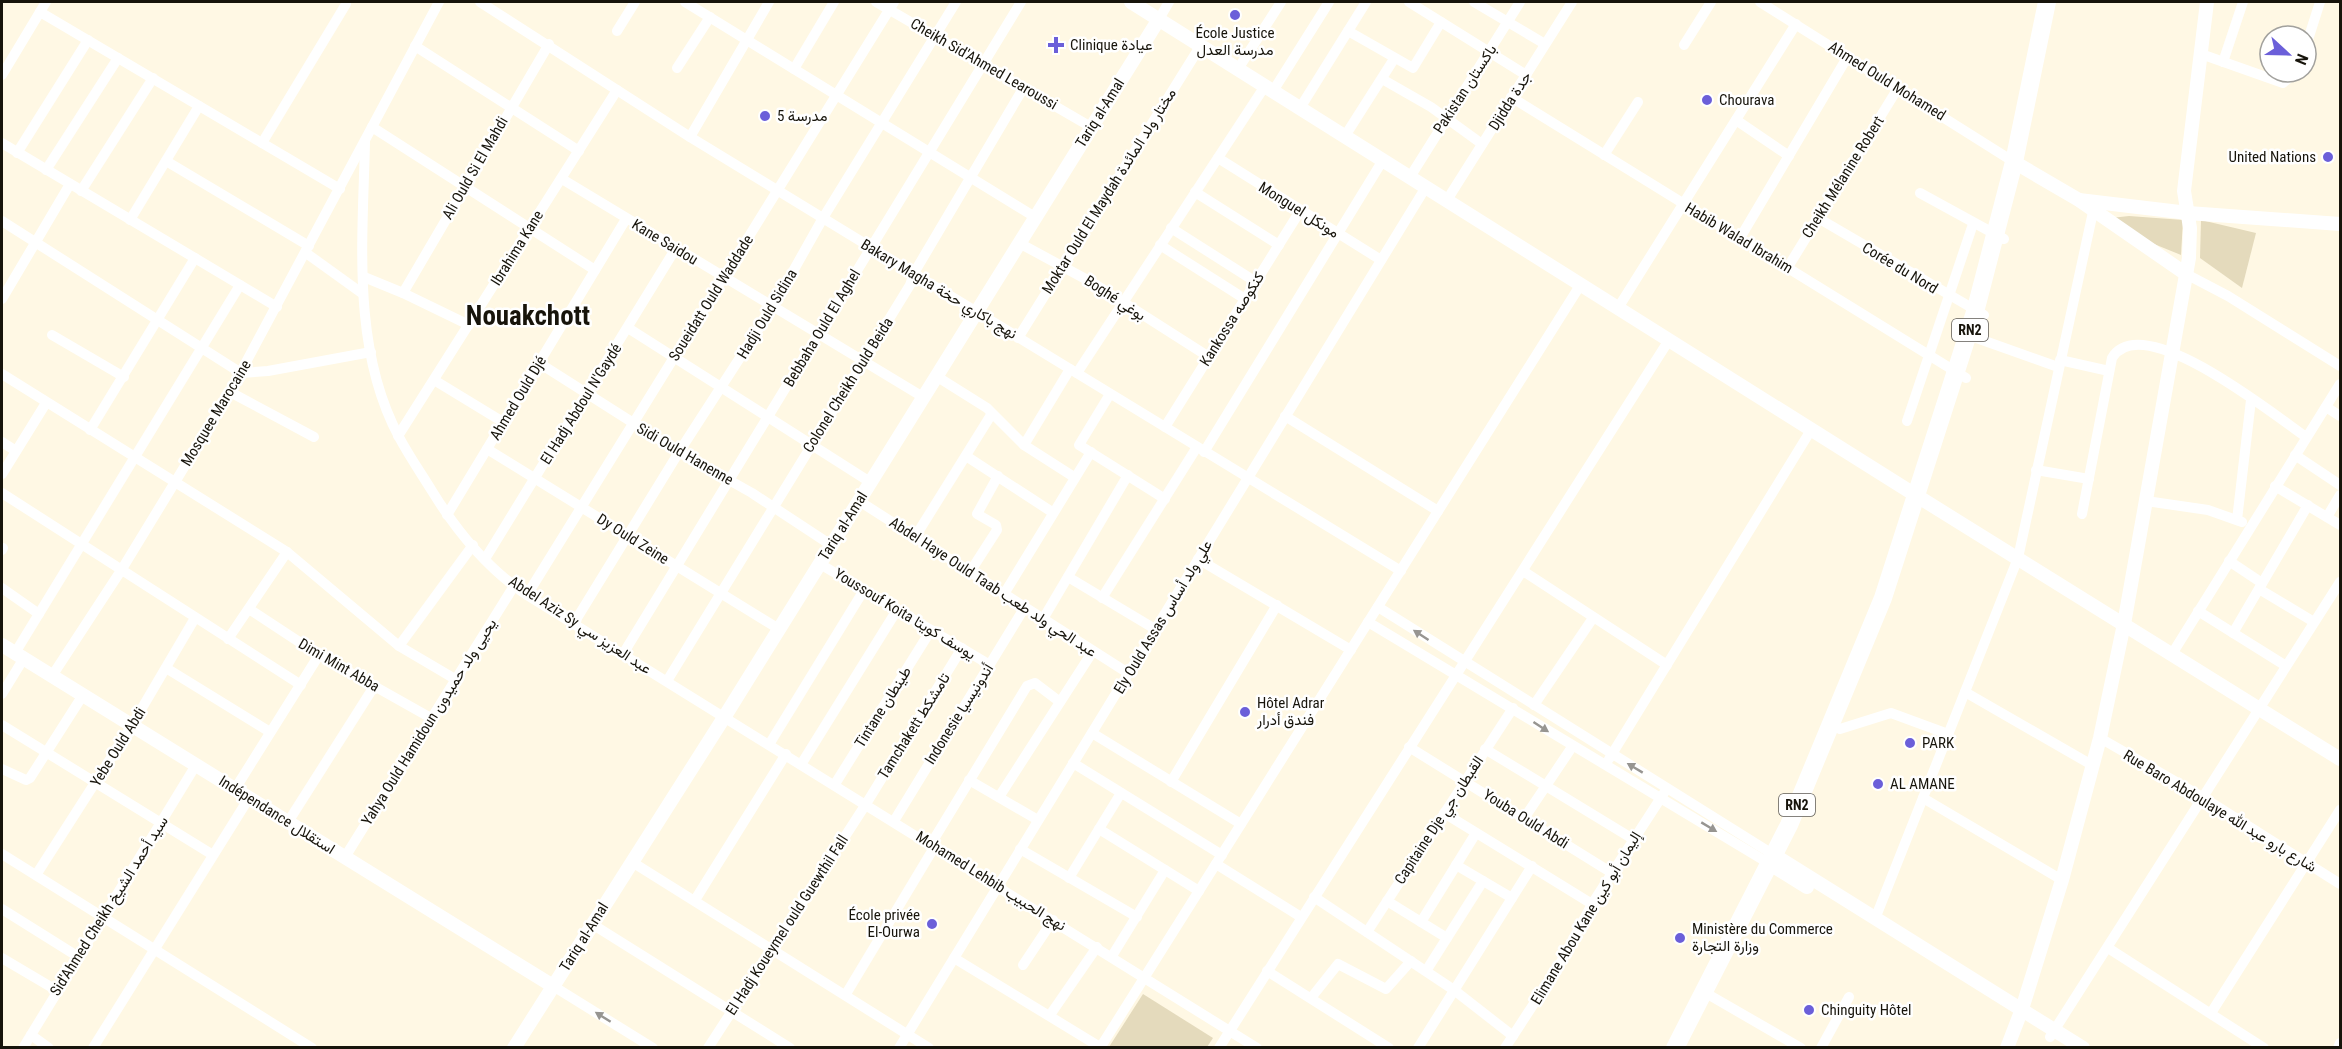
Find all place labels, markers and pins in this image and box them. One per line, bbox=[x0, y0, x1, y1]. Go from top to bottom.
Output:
marker: École Justice مدرسة العدل bbox=[1228, 8, 1242, 22]
place label: École Justice مدرسة العدل bbox=[1196, 24, 1274, 59]
marker: Clinique عيادة bbox=[1047, 36, 1065, 54]
place label: Clinique عيادة bbox=[1070, 36, 1153, 54]
place label: Chourava bbox=[1719, 91, 1774, 109]
marker: Chourava bbox=[1700, 93, 1714, 107]
place label: مدرسة 5 bbox=[777, 107, 827, 125]
marker: مدرسة 5 bbox=[758, 109, 772, 123]
place label: United Nations bbox=[2229, 148, 2316, 166]
marker: United Nations bbox=[2321, 150, 2335, 164]
place label: Hôtel Adrar فندق أدرار bbox=[1256, 694, 1325, 729]
marker: Hôtel Adrar فندق أدرار bbox=[1238, 705, 1252, 719]
place label: PARK bbox=[1922, 734, 1955, 752]
marker: PARK bbox=[1903, 736, 1917, 750]
place label: AL AMANE bbox=[1890, 775, 1955, 793]
marker: AL AMANE bbox=[1871, 777, 1885, 791]
place label: École privée El-Ourwa bbox=[849, 906, 920, 941]
marker: École privée El-Ourwa bbox=[925, 917, 939, 931]
place label: Ministère du Commerce وزارة التجارة bbox=[1692, 920, 1833, 955]
marker: Ministère du Commerce وزارة التجارة bbox=[1673, 931, 1687, 945]
place label: Chinguity Hôtel bbox=[1821, 1001, 1911, 1019]
marker: Chinguity Hôtel bbox=[1802, 1003, 1816, 1017]

